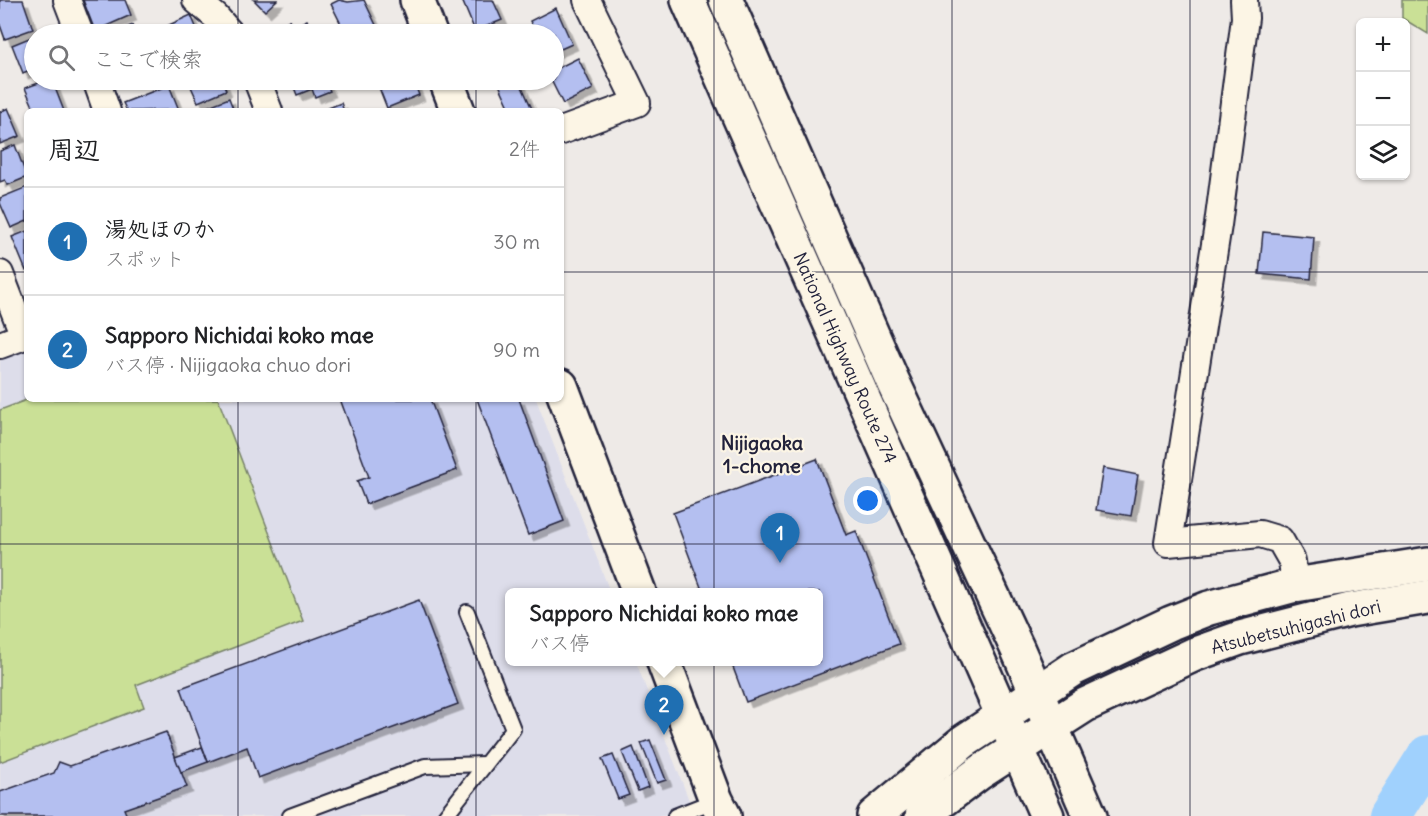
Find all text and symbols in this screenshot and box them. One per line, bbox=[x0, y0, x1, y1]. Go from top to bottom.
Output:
map controls bbox=[1356, 18, 1410, 180]
button: + bbox=[1356, 18, 1410, 72]
search box bbox=[24, 24, 564, 90]
icon: search bbox=[45, 41, 78, 74]
text: ここで検索 bbox=[93, 45, 203, 73]
button: − bbox=[1356, 72, 1410, 126]
button: layers bbox=[1356, 126, 1410, 180]
text: 周辺 bbox=[48, 133, 100, 166]
text: 2件 bbox=[509, 136, 540, 161]
text: 湯処ほのか bbox=[105, 215, 215, 243]
text: 1 bbox=[64, 229, 71, 254]
text: 30 m bbox=[493, 229, 540, 254]
text: スポット bbox=[105, 246, 185, 271]
street label: National Highway Route 274 bbox=[789, 249, 902, 467]
text: Sapporo Nichidai koko mae bbox=[105, 321, 374, 349]
text: 2 bbox=[62, 337, 73, 362]
text: 90 m bbox=[493, 337, 540, 362]
text: バス停 · Nijigaoka chuo dori bbox=[105, 352, 351, 377]
district label: Nijigaoka 1-chome bbox=[721, 430, 804, 478]
your location bbox=[853, 486, 882, 515]
pin: 1 bbox=[760, 514, 800, 563]
popup bbox=[505, 588, 823, 666]
street label: Atsubetsuhigashi dori bbox=[1209, 594, 1383, 659]
text: Sapporo Nichidai koko mae bbox=[530, 599, 798, 627]
text: バス停 bbox=[530, 630, 590, 655]
pin: 2 bbox=[644, 686, 684, 735]

